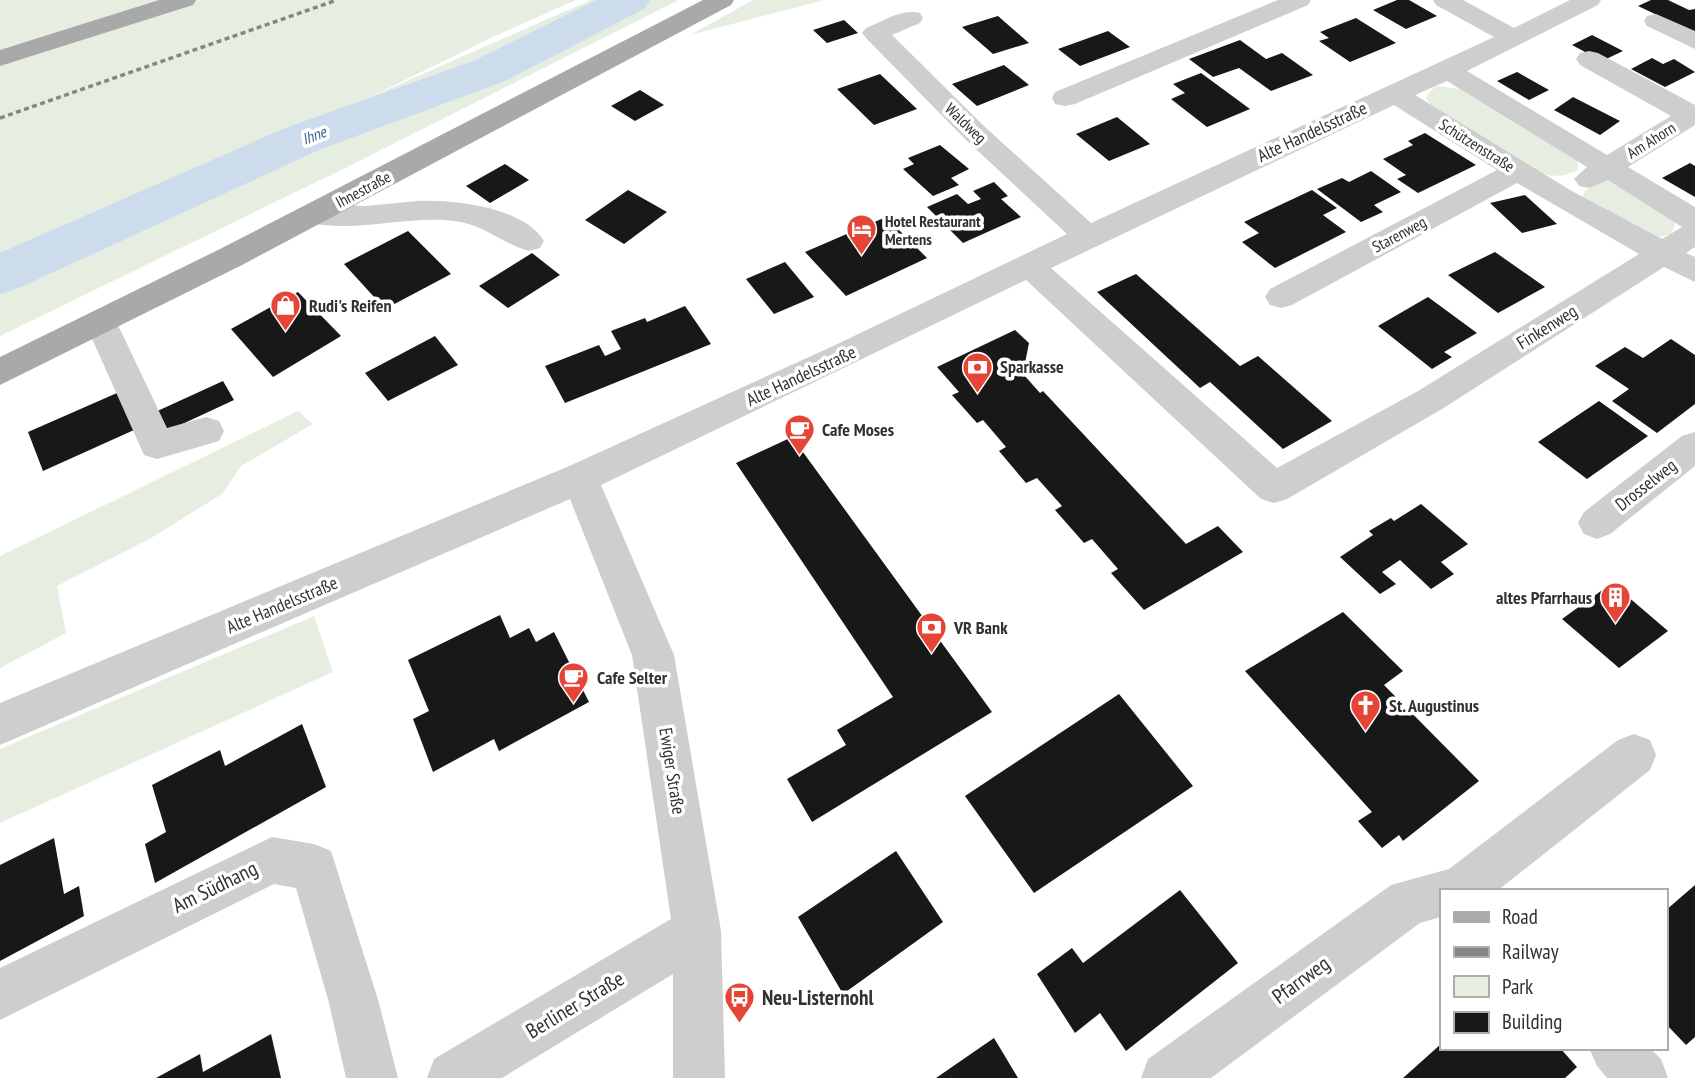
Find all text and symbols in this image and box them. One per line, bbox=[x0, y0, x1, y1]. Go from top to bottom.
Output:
street label: Alte Handelsstraße bbox=[1253, 96, 1370, 167]
street label: Waldweg bbox=[941, 98, 991, 148]
street label: Schützenstraße bbox=[1436, 114, 1518, 176]
street label: Am Ahorn bbox=[1623, 117, 1679, 163]
water label: Ihne bbox=[299, 121, 330, 149]
street label: Ihnestraße bbox=[332, 166, 394, 212]
place label: Hotel Restaurant Mertens bbox=[885, 211, 981, 249]
street label: Starenweg bbox=[1369, 211, 1429, 257]
hotel icon: Hotel Restaurant Mertens bbox=[845, 213, 879, 257]
shop icon: Rudi's Reifen bbox=[269, 289, 303, 333]
place label: Rudi's Reifen bbox=[309, 294, 392, 317]
street label: Finkenweg bbox=[1512, 299, 1581, 354]
street label: Alte Handelsstraße bbox=[742, 340, 859, 411]
bank icon: Sparkasse bbox=[960, 350, 994, 394]
place label: Sparkasse bbox=[1000, 355, 1064, 378]
cafe icon: Cafe Moses bbox=[782, 413, 816, 457]
place label: Cafe Moses bbox=[822, 418, 894, 441]
street label: Drosselweg bbox=[1610, 454, 1681, 516]
street label: Alte Handelsstraße bbox=[223, 571, 341, 638]
building icon: altes Pfarrhaus bbox=[1598, 581, 1632, 625]
place label: altes Pfarrhaus bbox=[1496, 586, 1592, 609]
bank icon: VR Bank bbox=[914, 611, 948, 655]
place label: VR Bank bbox=[953, 616, 1008, 639]
cafe icon: Cafe Selter bbox=[557, 661, 591, 705]
place label: Cafe Selter bbox=[597, 666, 668, 689]
church icon: St. Augustinus bbox=[1349, 689, 1383, 733]
place label: St. Augustinus bbox=[1389, 694, 1479, 717]
street label: Ewiger Straße bbox=[654, 726, 691, 816]
street label: Am Südhang bbox=[168, 854, 262, 919]
legend bbox=[1440, 889, 1667, 1050]
text: Road bbox=[1502, 903, 1538, 930]
text: Railway bbox=[1502, 938, 1559, 965]
street label: Pfarrweg bbox=[1267, 950, 1335, 1009]
street label: Berliner Straße bbox=[521, 965, 629, 1044]
text: Park bbox=[1502, 973, 1533, 1000]
bus stop icon: Neu-Listernohl bbox=[722, 981, 756, 1025]
place label: Neu-Listernohl bbox=[762, 984, 874, 1011]
text: Building bbox=[1502, 1008, 1562, 1035]

